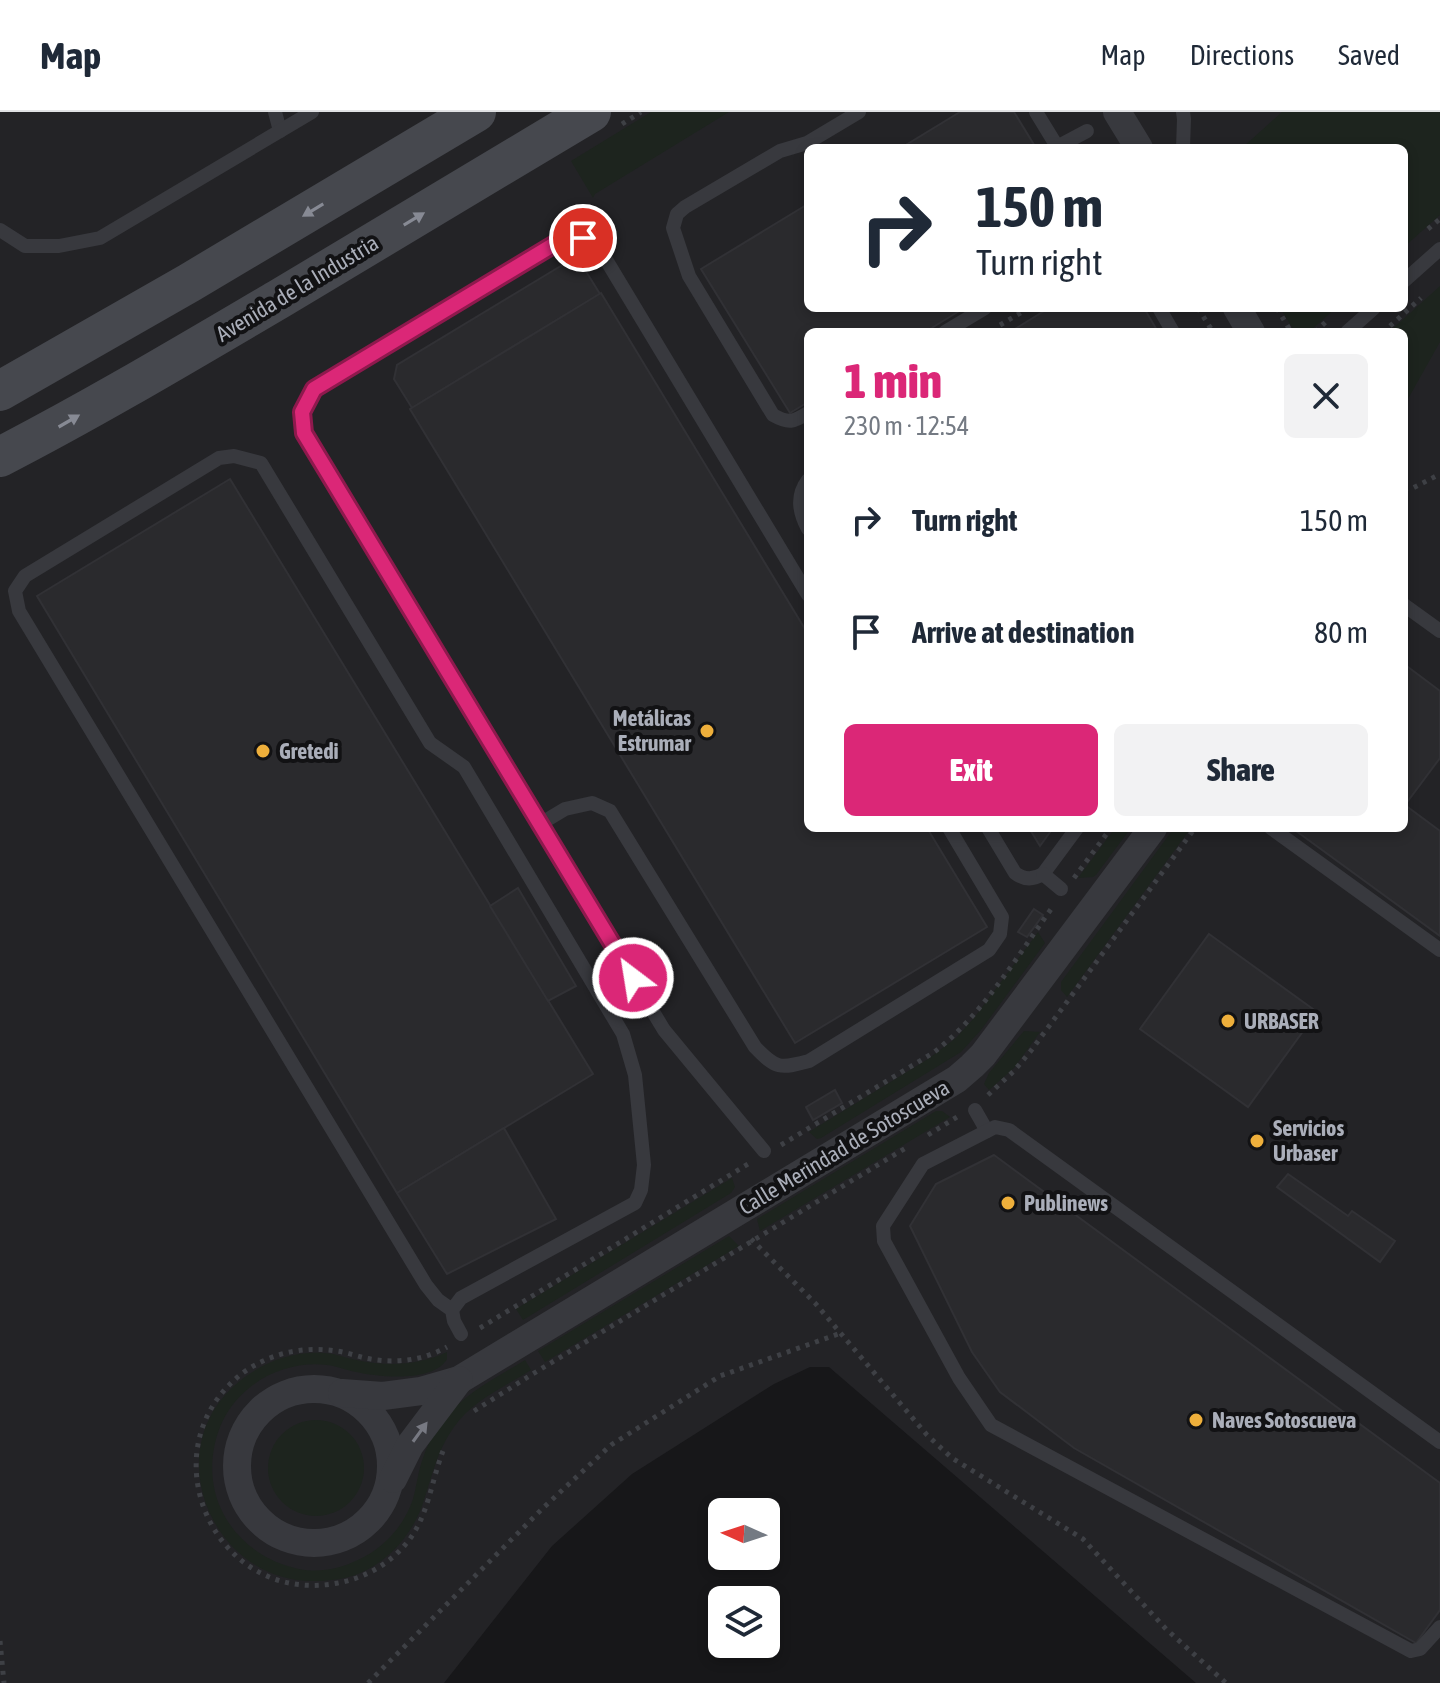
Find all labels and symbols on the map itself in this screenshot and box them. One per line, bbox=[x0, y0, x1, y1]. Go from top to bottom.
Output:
one-way arrow bbox=[302, 203, 324, 217]
pin bbox=[549, 204, 617, 272]
one-way arrow bbox=[403, 212, 425, 226]
street label: Avenida de la Industria bbox=[211, 229, 383, 347]
one-way arrow bbox=[58, 414, 80, 428]
place label: Metálicas Estrumar bbox=[613, 705, 692, 756]
marker: Metálicas Estrumar bbox=[698, 722, 716, 740]
place label: Gretedi bbox=[279, 738, 339, 764]
marker: Gretedi bbox=[254, 742, 272, 760]
position arrow bbox=[591, 936, 675, 1020]
place label: URBASER bbox=[1244, 1008, 1319, 1034]
marker: URBASER bbox=[1219, 1012, 1237, 1030]
street label: Calle Merindad de Sotoscueva bbox=[734, 1074, 954, 1220]
place label: Servicios Urbaser bbox=[1273, 1115, 1344, 1166]
marker: Servicios Urbaser bbox=[1248, 1132, 1266, 1150]
place label: Publinews bbox=[1024, 1190, 1108, 1216]
marker: Publinews bbox=[999, 1194, 1017, 1212]
place label: Naves Sotoscueva bbox=[1212, 1407, 1356, 1433]
marker: Naves Sotoscueva bbox=[1187, 1411, 1205, 1429]
one-way arrow bbox=[412, 1421, 427, 1442]
north arrow bbox=[708, 1498, 780, 1570]

